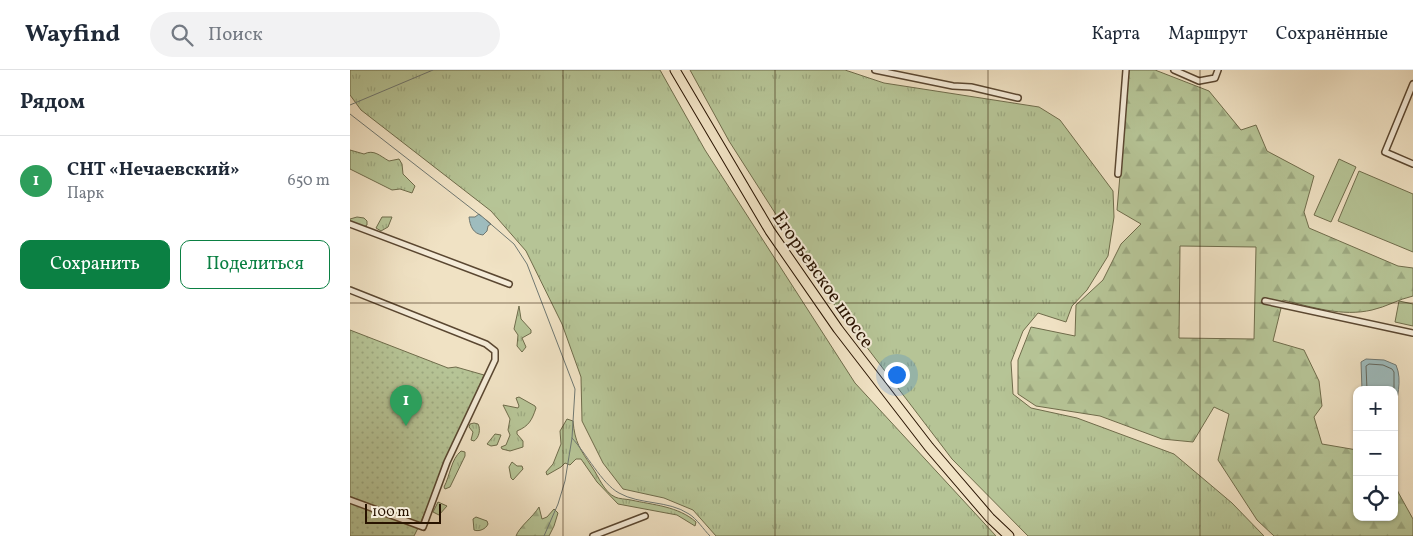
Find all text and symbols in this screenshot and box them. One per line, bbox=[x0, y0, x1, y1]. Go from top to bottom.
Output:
search box bbox=[150, 12, 500, 57]
text: Wayfind bbox=[25, 18, 120, 52]
icon: search bbox=[168, 21, 196, 49]
text: Поиск bbox=[208, 22, 263, 48]
text: Карта bbox=[1091, 22, 1140, 47]
text: Маршрут bbox=[1168, 22, 1248, 47]
text: Сохранённые bbox=[1276, 22, 1388, 47]
text: Рядом bbox=[20, 88, 85, 117]
text: СНТ «Нечаевский» bbox=[67, 157, 240, 183]
text: 1 bbox=[33, 170, 39, 192]
text: 650 m bbox=[288, 170, 330, 192]
text: Парк bbox=[67, 183, 104, 205]
street label: Егорьевское шоссе bbox=[765, 207, 879, 354]
button: Сохранить bbox=[20, 240, 170, 289]
button: Поделиться bbox=[180, 240, 330, 289]
your location bbox=[884, 362, 910, 388]
pin: 1 bbox=[390, 385, 422, 426]
map controls bbox=[1353, 386, 1398, 521]
button: + bbox=[1353, 386, 1398, 431]
button: − bbox=[1353, 431, 1398, 476]
button: locate bbox=[1353, 476, 1398, 521]
scale bar bbox=[365, 501, 441, 524]
text: 100 m bbox=[372, 503, 410, 522]

